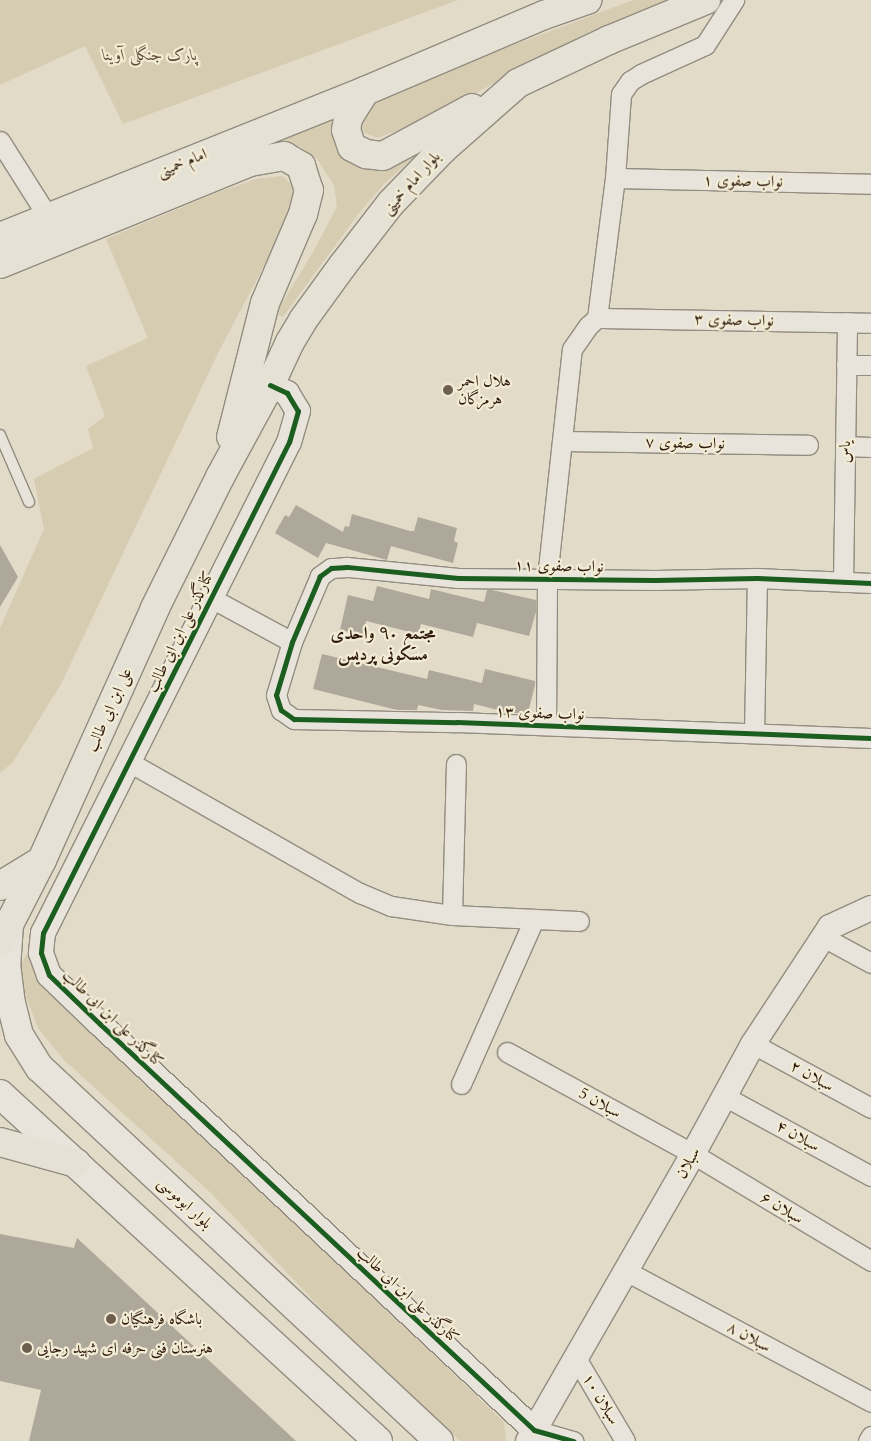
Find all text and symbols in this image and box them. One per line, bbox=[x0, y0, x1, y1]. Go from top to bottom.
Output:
park label: پارک جنگلی آوینا bbox=[103, 45, 197, 65]
street label: امام خمینی bbox=[154, 144, 210, 182]
street label: بلوار امام خمینی bbox=[378, 147, 444, 219]
street label: نواب صفوی ۱ bbox=[703, 171, 783, 191]
street label: نواب صفوی ۳ bbox=[694, 310, 774, 330]
place label: هلال احمر هرمزگان bbox=[458, 371, 511, 409]
marker: هلال احمر هرمزگان bbox=[442, 384, 454, 396]
street label: نواب صفوی ۷ bbox=[645, 433, 725, 453]
street label: یاس bbox=[835, 441, 855, 463]
street label: نواب صفوی ۱۱ bbox=[514, 556, 604, 576]
street label: کنارگذر علی ابن ابی طالب bbox=[142, 568, 218, 696]
district label: مجتمع ٩٠ واحدی مسکونی پردیس bbox=[331, 624, 435, 666]
street label: علی ابن ابی طالب bbox=[82, 665, 136, 755]
street label: نواب صفوی ۱۳ bbox=[495, 702, 585, 724]
street label: کنارگذر علی ابن ابی طالب bbox=[59, 965, 167, 1071]
street label: سبلان ۲ bbox=[787, 1056, 837, 1096]
street label: سبلان 5 bbox=[575, 1084, 625, 1122]
street label: سبلان ۴ bbox=[773, 1116, 823, 1156]
street label: سبلان bbox=[672, 1144, 704, 1182]
street label: بلوار ابوموسی bbox=[154, 1173, 216, 1233]
street label: سبلان ۶ bbox=[757, 1188, 807, 1228]
street label: کنارگذر علی ابن ابی طالب bbox=[353, 1243, 463, 1347]
place label: باشگاه فرهنگیان bbox=[121, 1309, 202, 1329]
marker: باشگاه فرهنگیان bbox=[105, 1313, 117, 1325]
street label: سبلان ۸ bbox=[724, 1318, 774, 1356]
place label: هنرستان فنی حرفه ای شهید رجایی bbox=[37, 1338, 213, 1358]
marker: هنرستان فنی حرفه ای شهید رجایی bbox=[21, 1342, 33, 1354]
street label: سبلان ۱۰ bbox=[578, 1370, 624, 1428]

